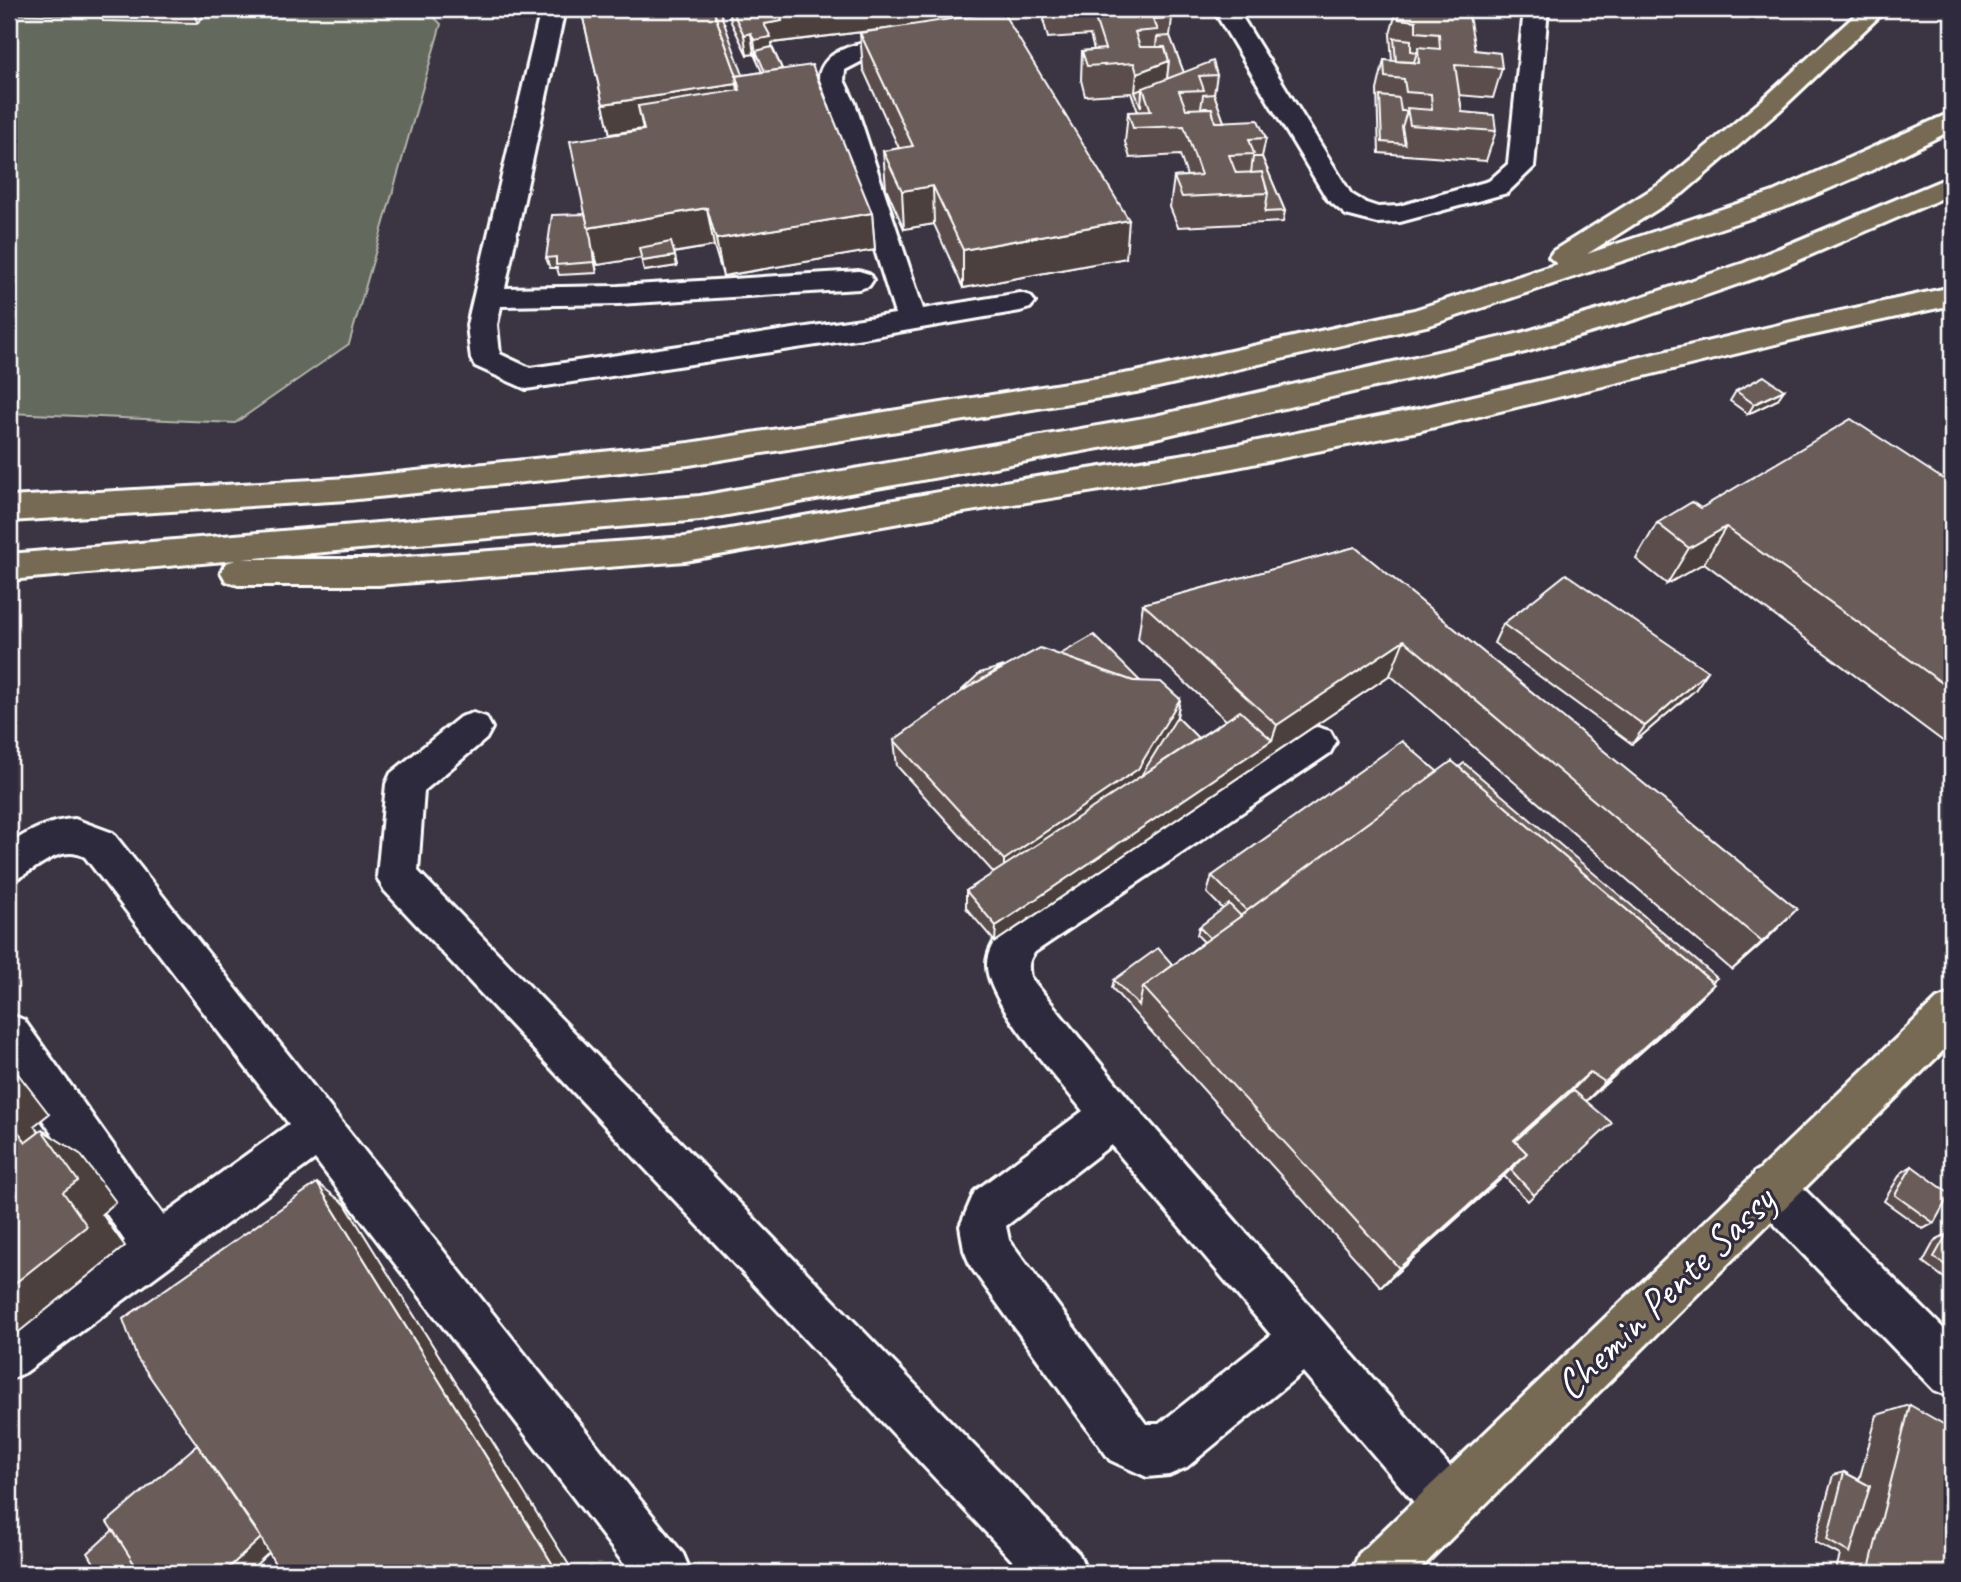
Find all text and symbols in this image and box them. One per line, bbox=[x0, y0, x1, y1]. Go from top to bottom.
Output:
street label: Chemin Pente Sassy bbox=[1544, 1173, 1788, 1411]

